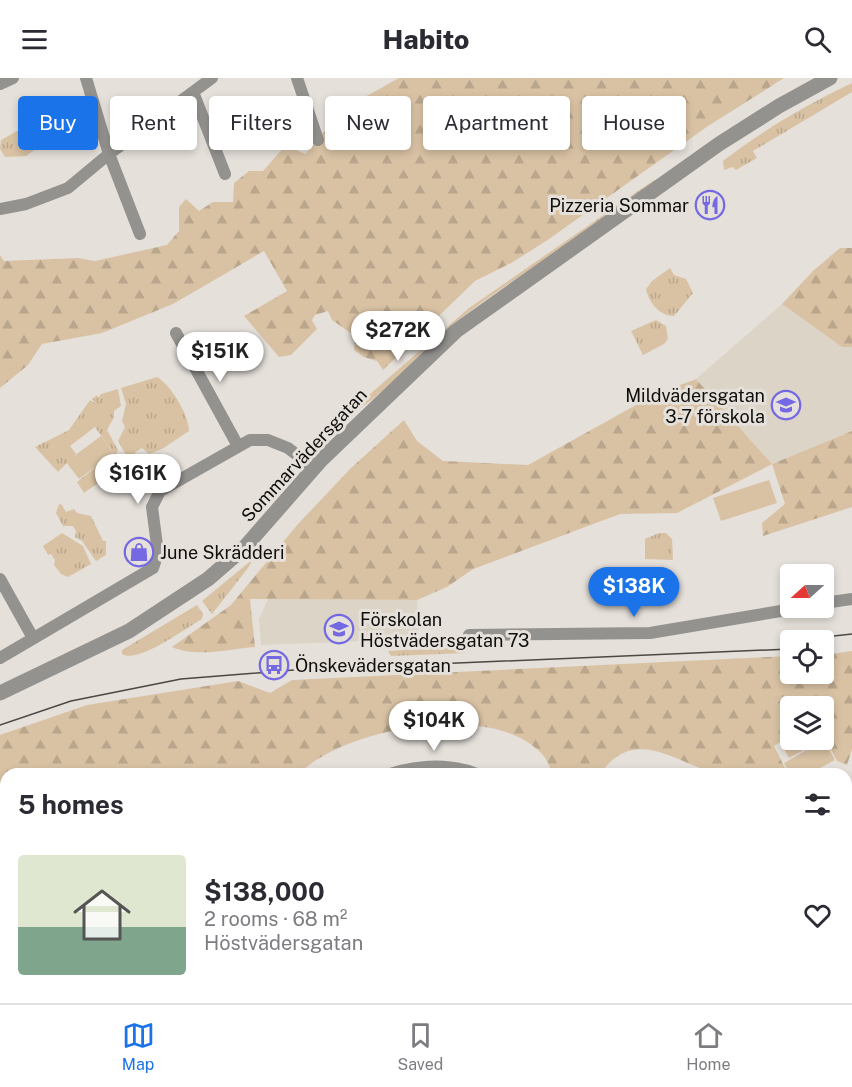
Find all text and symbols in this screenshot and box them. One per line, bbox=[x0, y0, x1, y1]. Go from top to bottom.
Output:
icon: menu bbox=[18, 23, 51, 56]
text: Habito bbox=[382, 23, 470, 55]
icon: search bbox=[801, 23, 834, 56]
chip: Buy bbox=[18, 96, 98, 150]
chip: Rent bbox=[110, 96, 197, 150]
chip: Filters bbox=[209, 96, 313, 150]
chip: New bbox=[325, 96, 411, 150]
chip: Apartment bbox=[423, 96, 570, 150]
chip: House bbox=[582, 96, 686, 150]
restaurant icon: Pizzeria Sommar bbox=[694, 189, 726, 221]
place label: Pizzeria Sommar bbox=[549, 195, 689, 216]
pin: $272K bbox=[356, 311, 440, 362]
text: $272K bbox=[365, 318, 431, 342]
pin: $151K bbox=[178, 332, 262, 383]
text: $151K bbox=[191, 339, 249, 363]
street label: Sommarvädersgatan bbox=[237, 384, 371, 526]
place label: Mildvädersgatan 3-7 förskola bbox=[625, 385, 765, 427]
school or university icon: Mildvädersgatan 3-7 förskola bbox=[770, 389, 802, 421]
pin: $161K bbox=[96, 454, 180, 505]
text: $161K bbox=[109, 461, 167, 485]
shop icon: June Skrädderi bbox=[123, 536, 155, 568]
place label: June Skrädderi bbox=[160, 542, 284, 563]
north arrow bbox=[780, 564, 834, 618]
map controls bbox=[780, 564, 834, 750]
pin: $138K bbox=[592, 567, 676, 618]
text: $138K bbox=[602, 574, 666, 598]
place label: Förskolan Höstvädersgatan 73 bbox=[360, 609, 529, 651]
school or university icon: Förskolan Höstvädersgatan 73 bbox=[323, 613, 355, 645]
button: locate bbox=[780, 630, 834, 684]
bus stop icon: Önskevädersgatan bbox=[258, 649, 290, 681]
place label: Önskevädersgatan bbox=[295, 654, 451, 676]
button: layers bbox=[780, 696, 834, 750]
pin: $104K bbox=[392, 701, 476, 752]
text: $104K bbox=[403, 708, 465, 732]
icon: filters bbox=[801, 788, 834, 821]
text: 5 homes bbox=[18, 789, 124, 820]
text: $138,000 bbox=[204, 876, 325, 907]
icon: home bbox=[66, 879, 138, 951]
icon: heart bbox=[801, 899, 834, 932]
text: 2 rooms · 68 m² bbox=[204, 907, 347, 931]
text: Höstvädersgatan bbox=[204, 931, 363, 955]
tab: Map bbox=[122, 1019, 155, 1074]
tab: Saved bbox=[398, 1019, 443, 1074]
tab: Home bbox=[686, 1019, 730, 1074]

